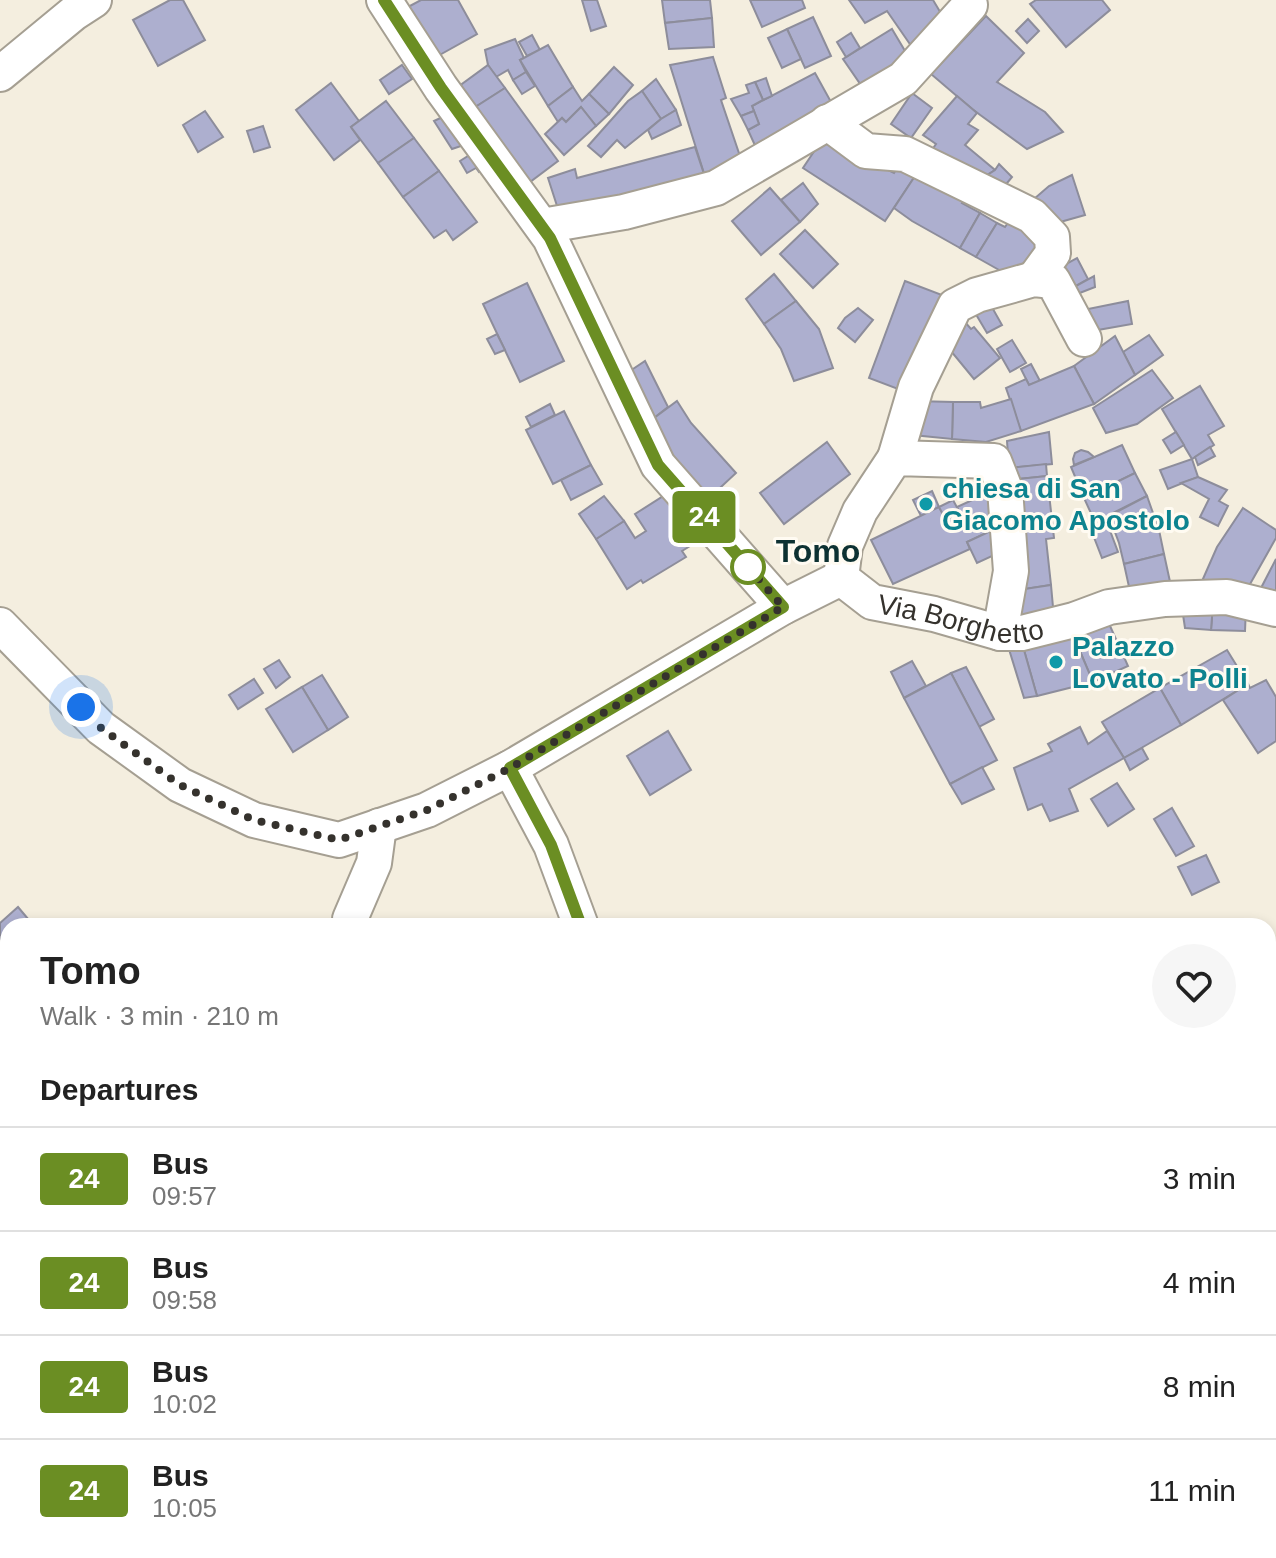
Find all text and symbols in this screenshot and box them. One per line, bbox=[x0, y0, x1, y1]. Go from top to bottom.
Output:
place label: chiesa di San Giacomo Apostolo bbox=[942, 473, 1190, 536]
line badge: 24 bbox=[668, 491, 740, 543]
marker: chiesa di San Giacomo Apostolo bbox=[917, 495, 935, 513]
text: 24 bbox=[688, 501, 720, 532]
district label: Tomo bbox=[776, 533, 860, 569]
unlabelled marker bbox=[731, 550, 765, 584]
street label: Via Borghetto bbox=[875, 588, 1047, 649]
place label: Palazzo Lovato - Polli bbox=[1072, 631, 1248, 694]
marker: Palazzo Lovato - Polli bbox=[1047, 653, 1065, 671]
your location bbox=[61, 687, 101, 727]
button: heart bbox=[1152, 944, 1236, 1028]
text: Tomo bbox=[40, 950, 141, 992]
text: Walk · 3 min · 210 m bbox=[40, 1001, 279, 1031]
text: Departures bbox=[40, 1073, 198, 1106]
text: Bus bbox=[152, 1147, 209, 1180]
text: 3 min bbox=[1163, 1162, 1236, 1195]
text: 24 bbox=[68, 1163, 100, 1194]
text: 09:57 bbox=[152, 1181, 217, 1211]
text: Bus bbox=[152, 1251, 209, 1284]
text: 4 min bbox=[1163, 1266, 1236, 1299]
text: 24 bbox=[68, 1267, 100, 1298]
text: 09:58 bbox=[152, 1285, 217, 1315]
text: Bus bbox=[152, 1355, 209, 1388]
text: 8 min bbox=[1163, 1370, 1236, 1403]
text: 24 bbox=[68, 1371, 100, 1402]
text: 10:02 bbox=[152, 1389, 217, 1419]
text: Bus bbox=[152, 1459, 209, 1492]
text: 11 min bbox=[1148, 1474, 1236, 1507]
text: 24 bbox=[68, 1475, 100, 1506]
text: 10:05 bbox=[152, 1493, 217, 1523]

